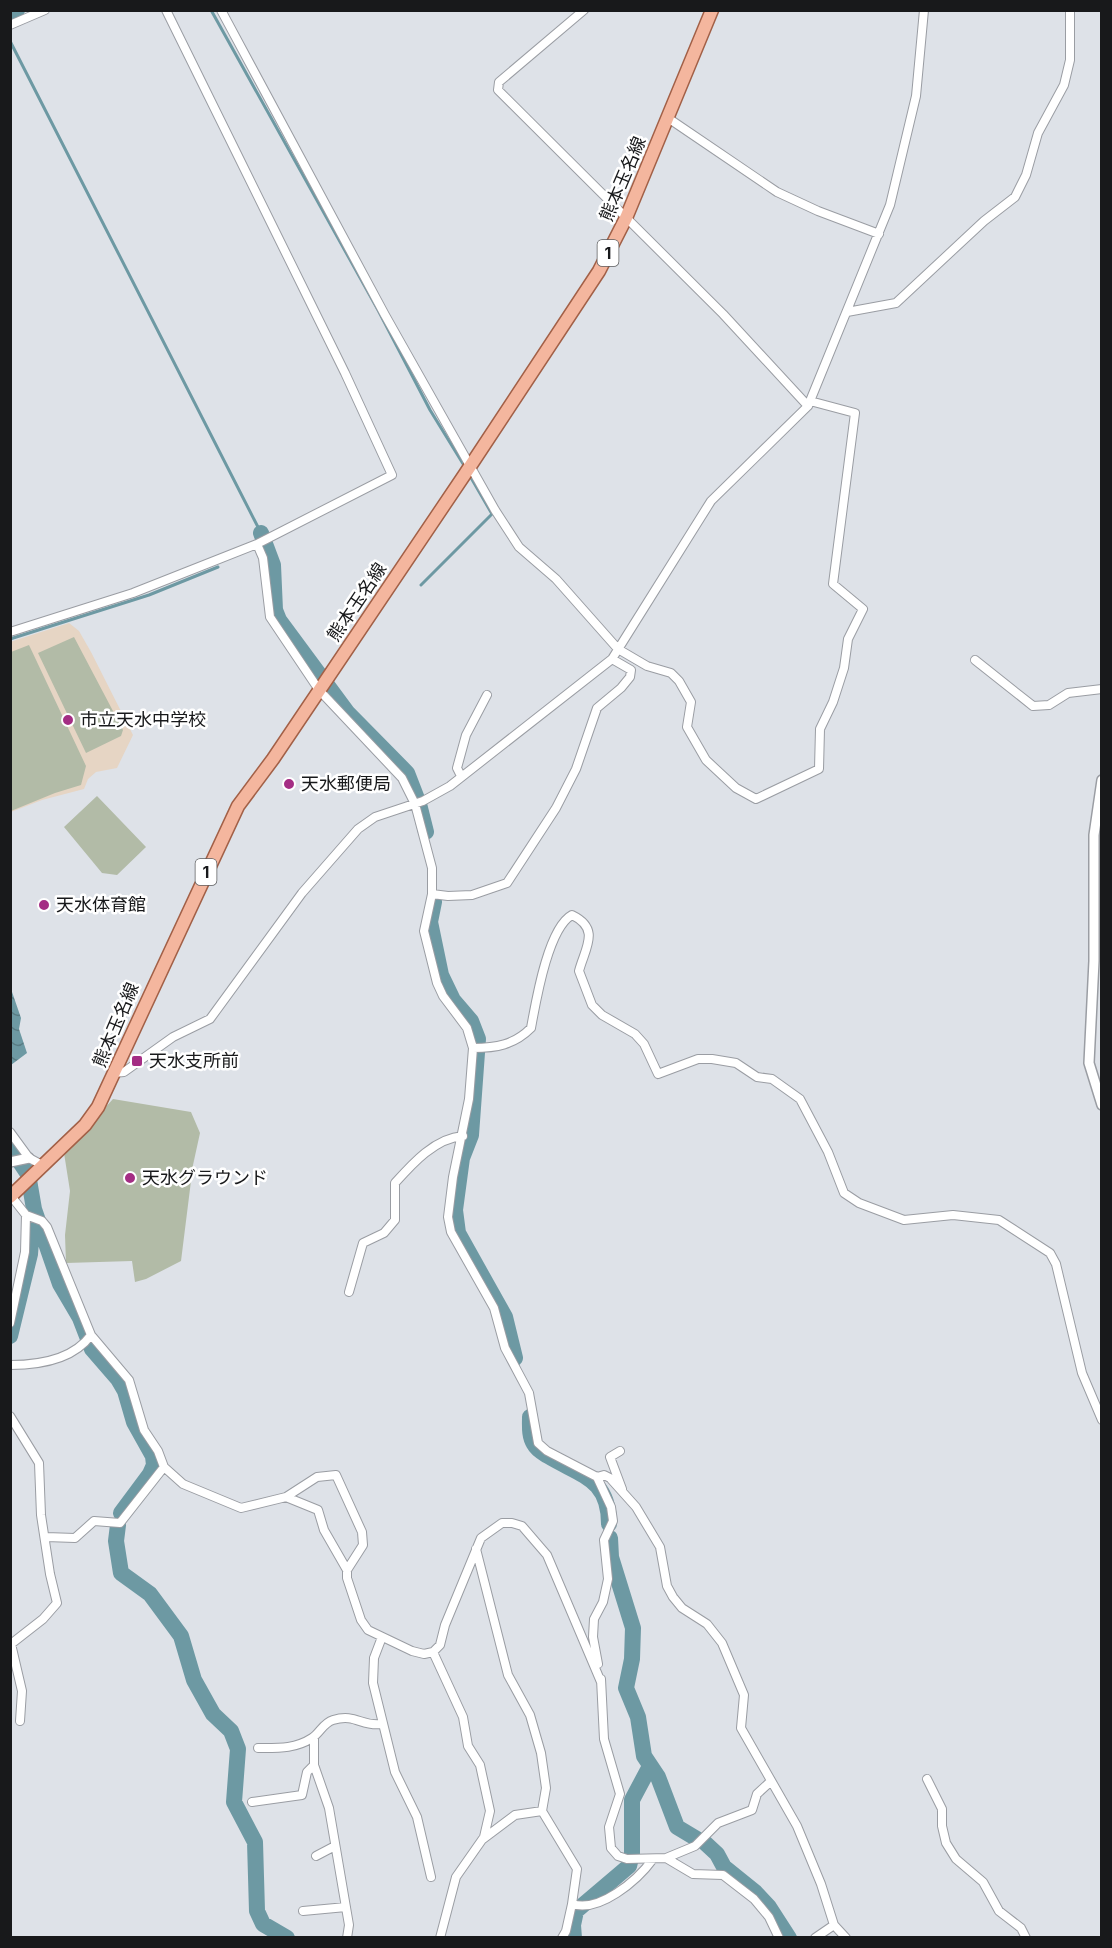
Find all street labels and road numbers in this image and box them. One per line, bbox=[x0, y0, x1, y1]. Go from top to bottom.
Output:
street label: 熊本玉名線 bbox=[595, 133, 650, 224]
road number: 1 bbox=[598, 240, 618, 266]
street label: 熊本玉名線 bbox=[323, 559, 390, 645]
road number: 1 bbox=[196, 859, 216, 885]
street label: 熊本玉名線 bbox=[88, 979, 143, 1070]

